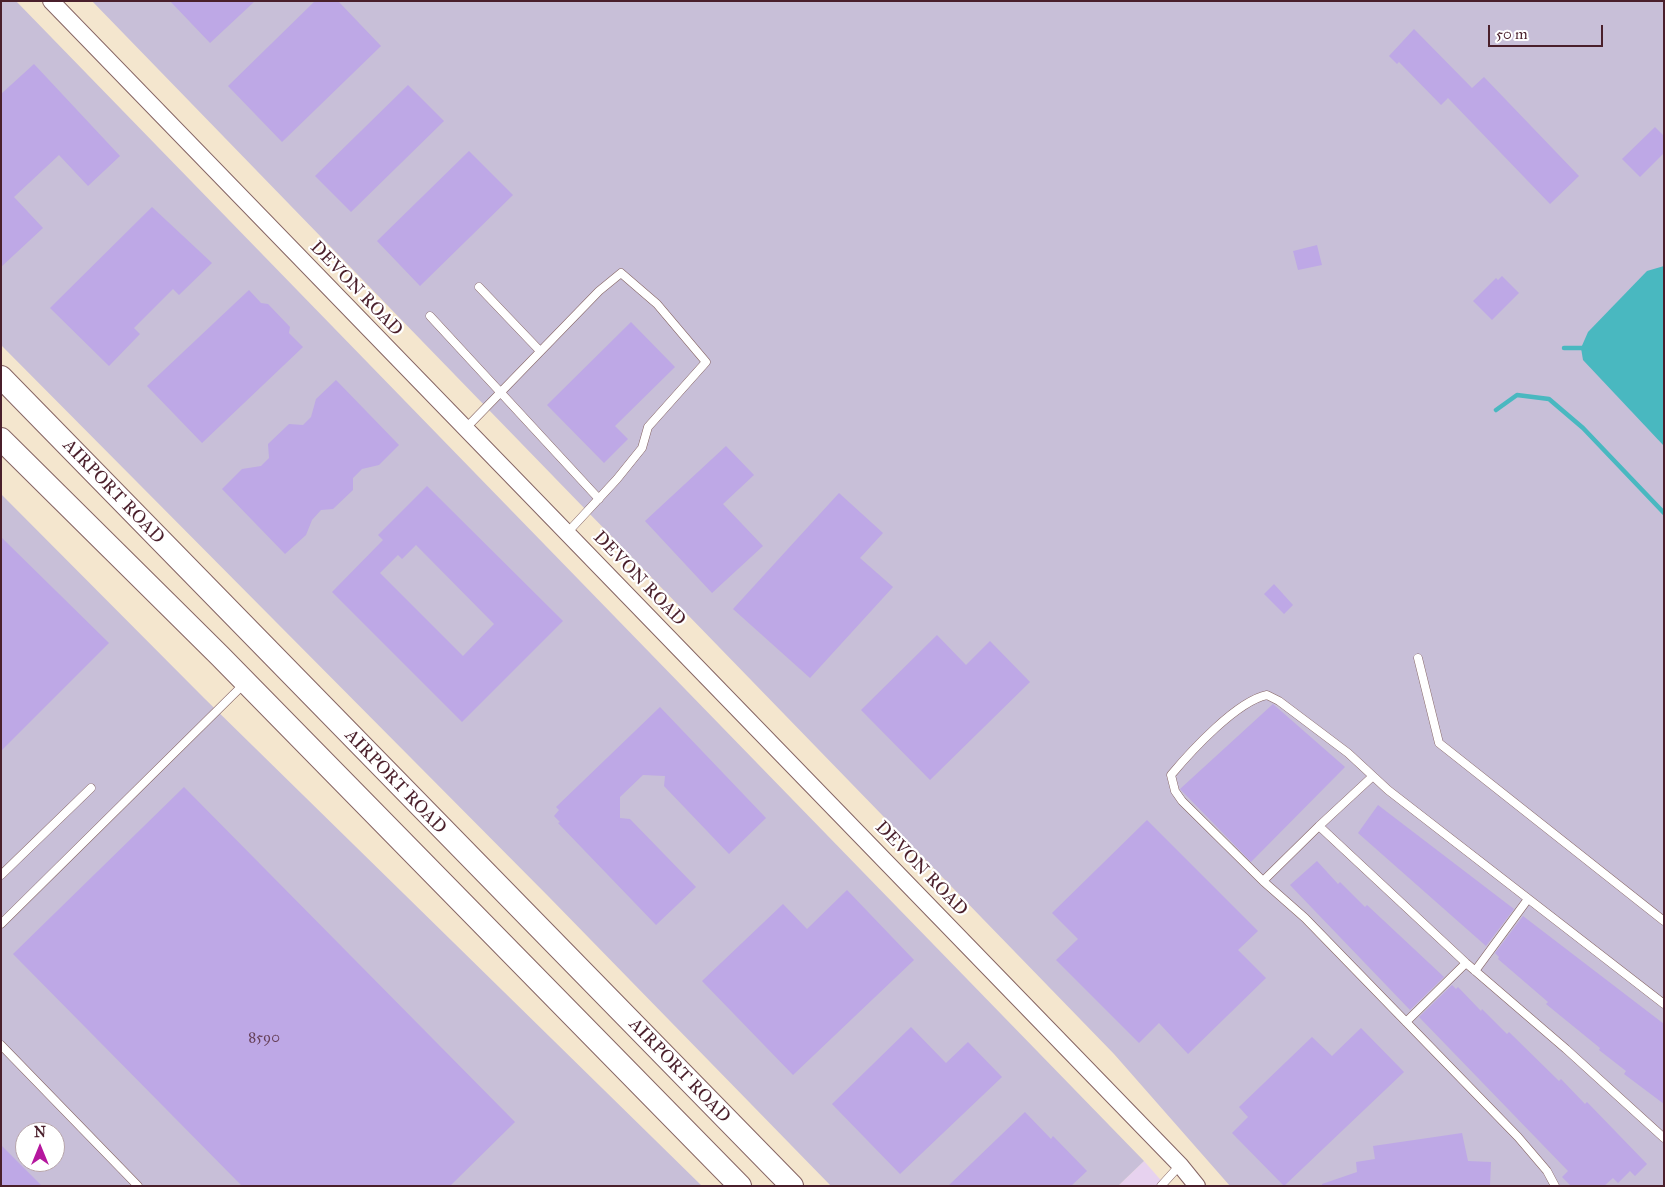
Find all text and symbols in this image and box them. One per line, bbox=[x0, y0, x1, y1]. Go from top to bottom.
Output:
scale bar bbox=[1490, 15, 1605, 47]
text: 50 m bbox=[1496, 25, 1528, 43]
street label: DEVON ROAD bbox=[305, 237, 407, 341]
street label: AIRPORT ROAD bbox=[58, 435, 168, 549]
street label: DEVON ROAD bbox=[588, 527, 690, 631]
street label: AIRPORT ROAD bbox=[340, 725, 450, 839]
street label: DEVON ROAD bbox=[870, 817, 972, 921]
street label: AIRPORT ROAD bbox=[624, 1014, 734, 1128]
house number: 8590 bbox=[248, 1029, 280, 1047]
north arrow bbox=[15, 1122, 65, 1172]
text: N bbox=[34, 1124, 46, 1141]

